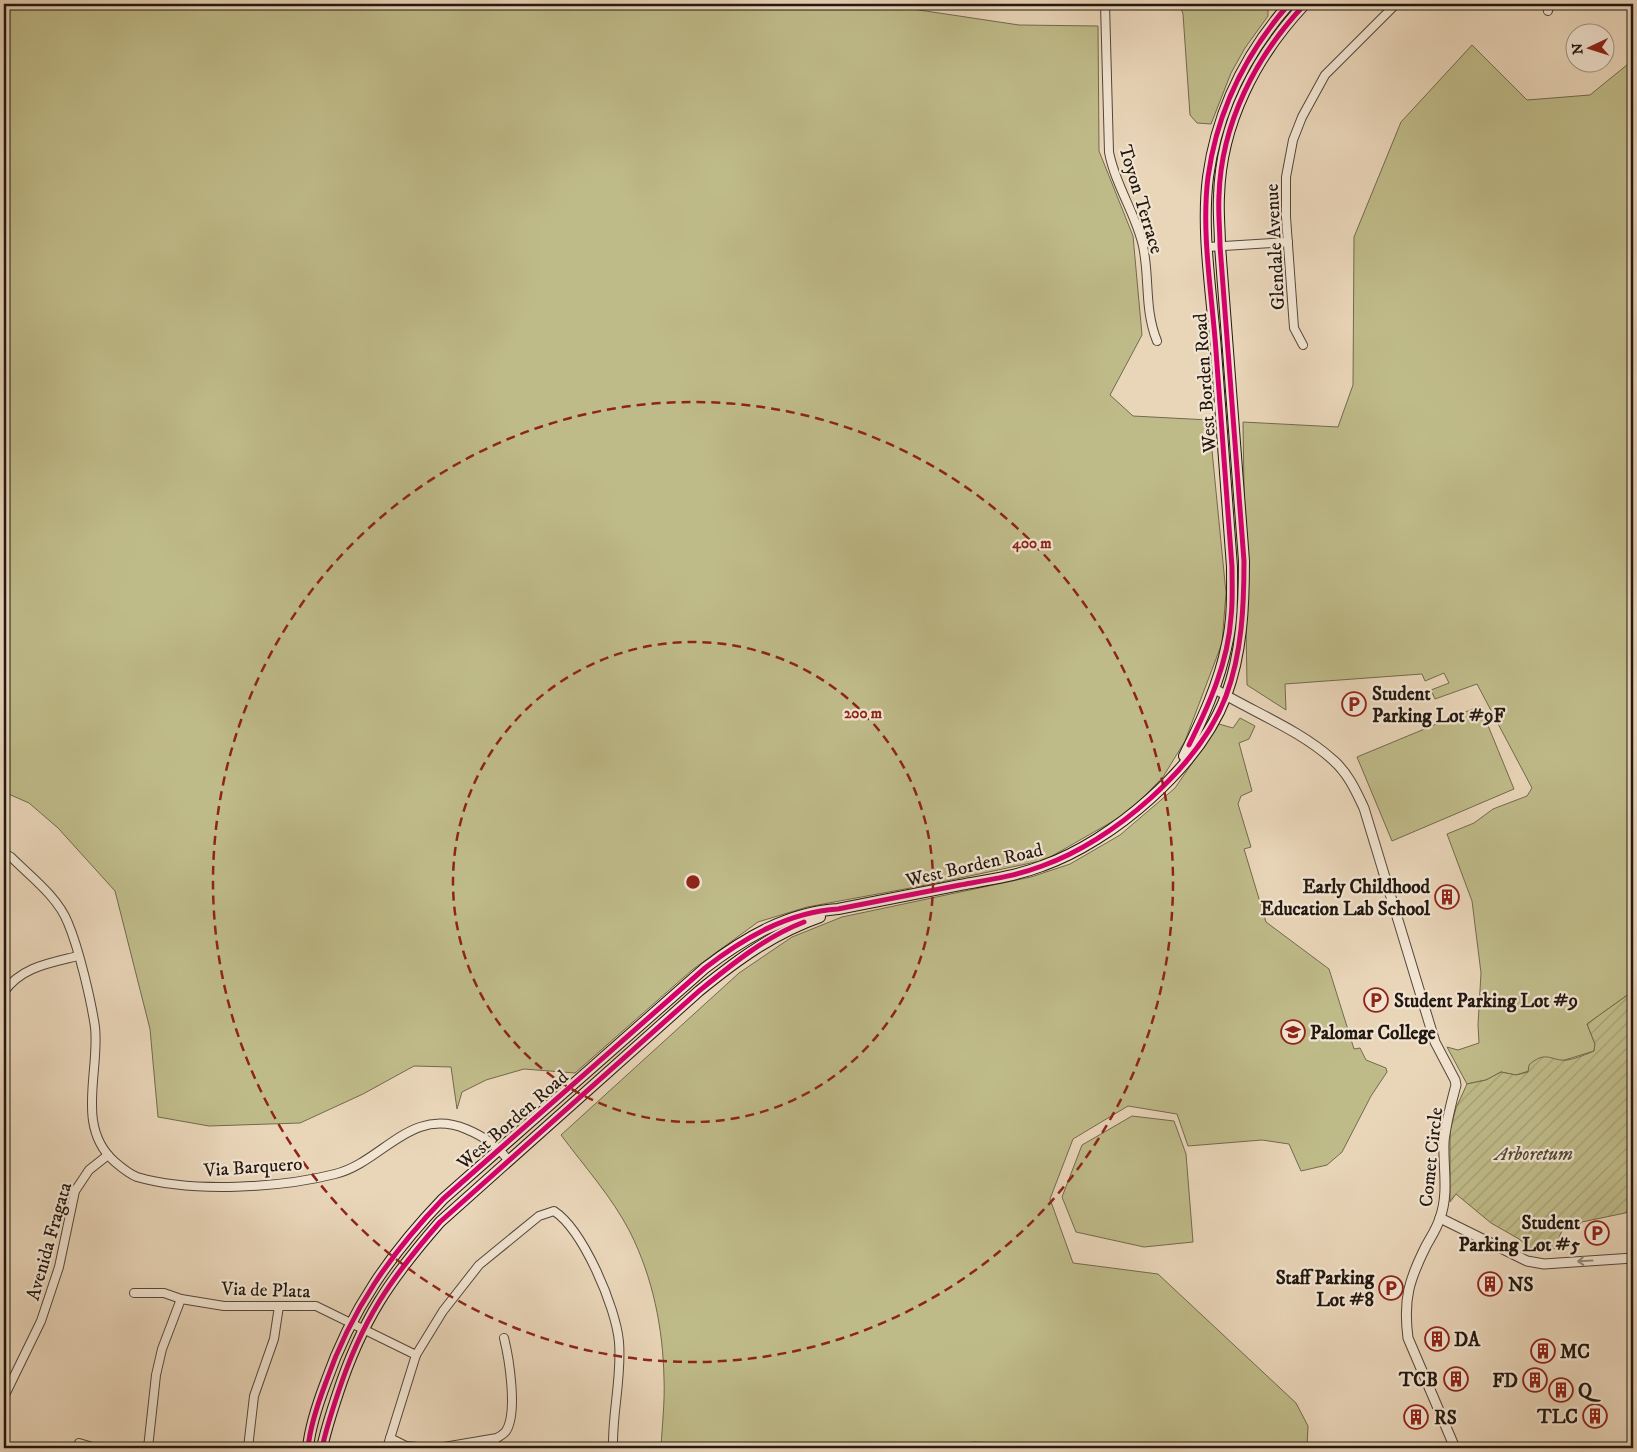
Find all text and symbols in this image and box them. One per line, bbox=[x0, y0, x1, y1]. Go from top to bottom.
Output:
north arrow bbox=[1564, 22, 1614, 72]
text: N bbox=[1569, 42, 1587, 55]
street label: Toyon Terrace bbox=[1113, 142, 1168, 257]
street label: Glendale Avenue bbox=[1261, 183, 1290, 311]
street label: West Borden Road bbox=[1189, 312, 1222, 454]
text: 400 m bbox=[1011, 534, 1052, 553]
place label: Student Parking Lot #9F bbox=[1372, 683, 1505, 728]
parking icon: Student Parking Lot #9F bbox=[1341, 691, 1367, 717]
text: 200 m bbox=[844, 704, 883, 723]
street label: West Borden Road bbox=[903, 838, 1046, 893]
centre of rings bbox=[684, 873, 702, 891]
place label: Early Childhood Education Lab School bbox=[1261, 876, 1431, 921]
building icon: Early Childhood Education Lab School bbox=[1434, 884, 1460, 910]
parking icon: Student Parking Lot #9 bbox=[1363, 987, 1389, 1013]
place label: Student Parking Lot #9 bbox=[1394, 990, 1578, 1013]
school or university icon: Palomar College bbox=[1280, 1019, 1306, 1045]
place label: Palomar College bbox=[1310, 1022, 1436, 1045]
street label: West Borden Road bbox=[452, 1065, 574, 1175]
street label: Comet Circle bbox=[1415, 1106, 1448, 1208]
park label: Arboretum bbox=[1493, 1143, 1573, 1166]
street label: Via Barquero bbox=[202, 1153, 303, 1183]
street label: Avenida Fragata bbox=[22, 1180, 77, 1303]
place label: Student Parking Lot #5 bbox=[1459, 1212, 1581, 1257]
parking icon: Student Parking Lot #5 bbox=[1584, 1220, 1610, 1246]
one-way arrow bbox=[1577, 1257, 1593, 1266]
place label: Staff Parking Lot #8 bbox=[1276, 1267, 1375, 1312]
building icon: NS bbox=[1477, 1271, 1503, 1297]
place label: NS bbox=[1508, 1274, 1533, 1297]
parking icon: Staff Parking Lot #8 bbox=[1378, 1275, 1404, 1301]
street label: Via de Plata bbox=[220, 1277, 311, 1304]
building icon: DA bbox=[1424, 1326, 1450, 1352]
place label: DA bbox=[1454, 1329, 1481, 1352]
building icon: MC bbox=[1530, 1338, 1556, 1364]
place label: MC bbox=[1560, 1341, 1590, 1364]
building icon: TCB bbox=[1443, 1366, 1469, 1392]
building icon: FD bbox=[1522, 1367, 1548, 1393]
place label: TCB bbox=[1398, 1369, 1438, 1392]
place label: FD bbox=[1492, 1370, 1518, 1393]
building icon: Q bbox=[1548, 1377, 1574, 1403]
place label: Q bbox=[1578, 1380, 1601, 1403]
building icon: TLC bbox=[1582, 1403, 1608, 1429]
building icon: RS bbox=[1403, 1404, 1429, 1430]
place label: TLC bbox=[1536, 1406, 1578, 1429]
place label: RS bbox=[1434, 1407, 1457, 1430]

